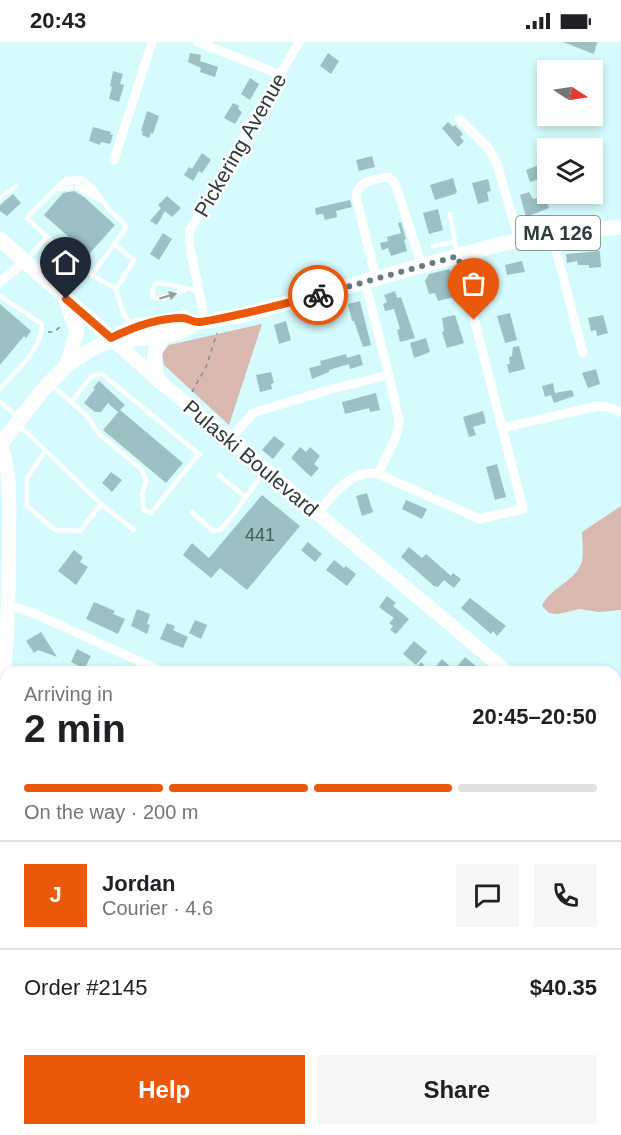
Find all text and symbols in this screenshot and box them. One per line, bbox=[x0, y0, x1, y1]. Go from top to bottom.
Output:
text: 20:43 bbox=[30, 8, 86, 33]
north arrow bbox=[537, 60, 603, 126]
map controls bbox=[537, 60, 603, 204]
street label: Pickering Avenue bbox=[190, 69, 290, 221]
button: layers bbox=[537, 138, 603, 204]
road number: MA 126 bbox=[516, 216, 600, 250]
pin bbox=[40, 237, 91, 299]
icon: home bbox=[49, 246, 82, 279]
pin bbox=[448, 258, 499, 320]
courier bbox=[288, 265, 348, 325]
icon: bag bbox=[457, 267, 490, 300]
icon: bike bbox=[302, 279, 335, 312]
one-way arrow bbox=[159, 291, 177, 300]
street label: Pulaski Boulevard bbox=[179, 395, 323, 521]
house number: 441 bbox=[245, 525, 275, 545]
text: Arriving in bbox=[24, 683, 113, 705]
text: 20:45–20:50 bbox=[472, 704, 597, 729]
text: 2 min bbox=[24, 707, 126, 750]
text: On the way · 200 m bbox=[24, 801, 199, 823]
button: chat bbox=[456, 864, 519, 927]
button: phone bbox=[534, 864, 597, 927]
text: Jordan bbox=[102, 871, 175, 896]
text: J bbox=[49, 882, 62, 907]
text: Courier · 4.6 bbox=[102, 897, 213, 919]
text: Order #2145 bbox=[24, 975, 148, 1000]
text: $40.35 bbox=[530, 975, 597, 1000]
button: Help bbox=[24, 1055, 305, 1124]
button: Share bbox=[317, 1055, 597, 1124]

